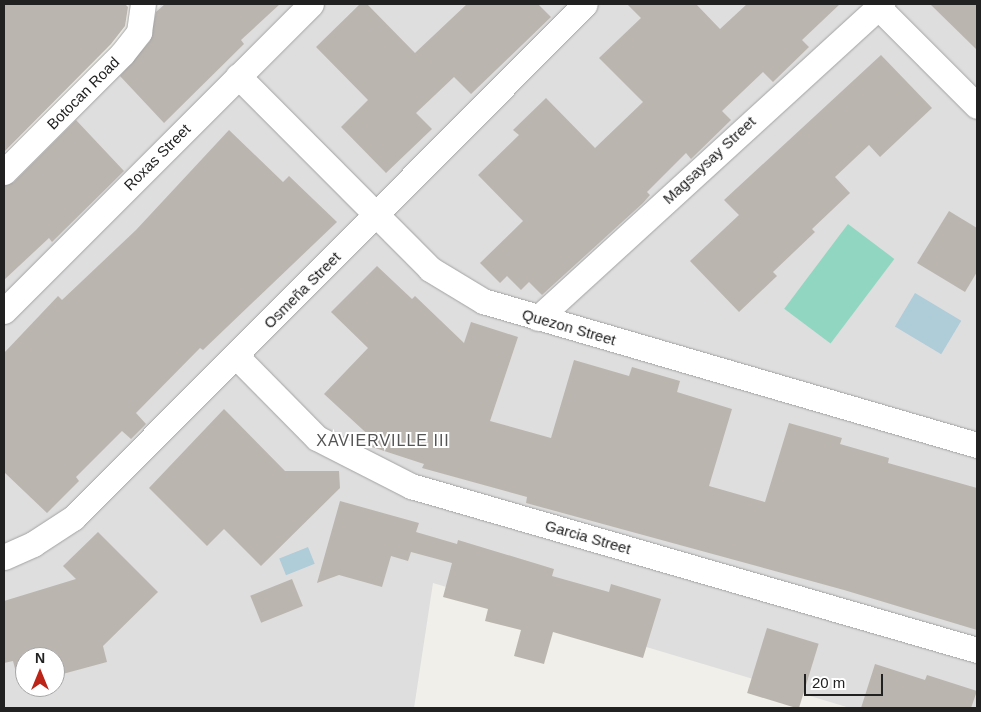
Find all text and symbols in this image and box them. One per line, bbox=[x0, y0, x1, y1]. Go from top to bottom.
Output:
street label: Botocan Road bbox=[43, 53, 123, 133]
street label: Magsaysay Street bbox=[659, 112, 759, 208]
street label: Roxas Street bbox=[120, 120, 194, 194]
street label: Osmeña Street bbox=[260, 248, 344, 332]
street label: Quezon Street bbox=[520, 305, 618, 349]
district label: XAVIERVILLE III bbox=[314, 431, 452, 451]
street label: Garcia Street bbox=[543, 516, 633, 558]
north arrow bbox=[15, 647, 65, 697]
text: N bbox=[35, 650, 45, 666]
scale bar bbox=[806, 664, 885, 696]
text: 20 m bbox=[812, 674, 845, 691]

